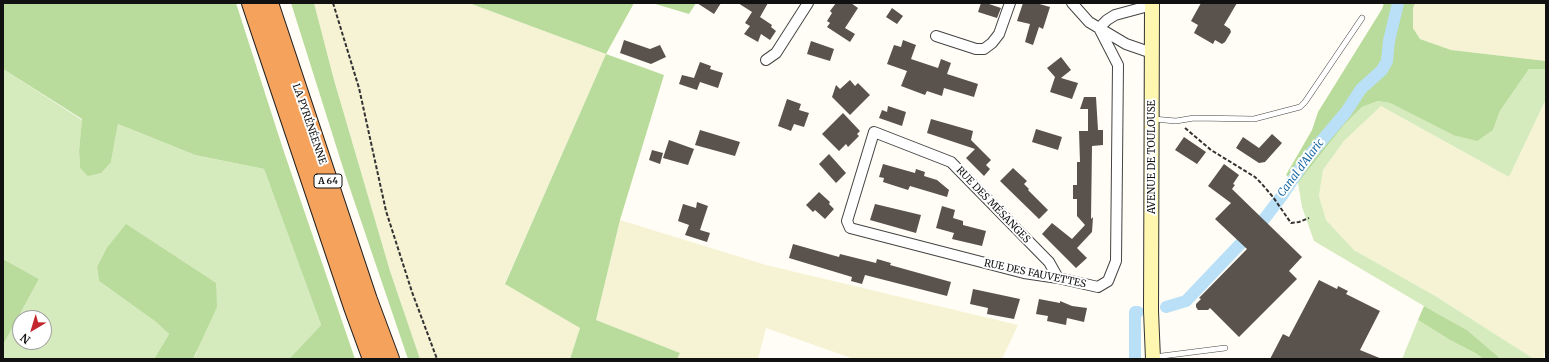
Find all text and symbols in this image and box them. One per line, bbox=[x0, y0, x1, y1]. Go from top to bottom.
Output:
street label: LA PYRÉNÉENNE bbox=[290, 82, 328, 166]
street label: AVENUE DE TOULOUSE bbox=[1146, 100, 1158, 214]
water label: Canal d'Alaric bbox=[1275, 136, 1327, 200]
street label: RUE DES MÉSANGES bbox=[953, 164, 1033, 246]
road number: A 64 bbox=[314, 174, 342, 188]
street label: RUE DES FAUVETTES bbox=[983, 257, 1087, 291]
north arrow bbox=[12, 310, 52, 350]
text: N bbox=[17, 330, 33, 347]

